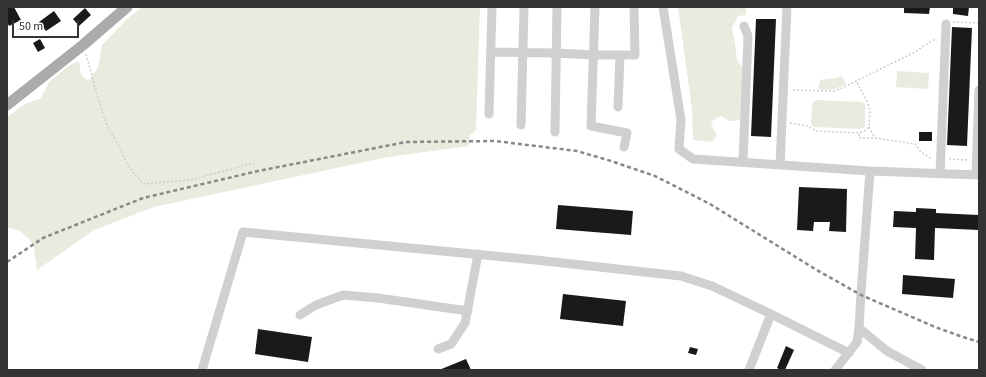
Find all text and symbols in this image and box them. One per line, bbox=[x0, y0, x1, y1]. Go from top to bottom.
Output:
scale bar bbox=[14, 12, 81, 38]
text: 50 m bbox=[19, 18, 43, 35]

